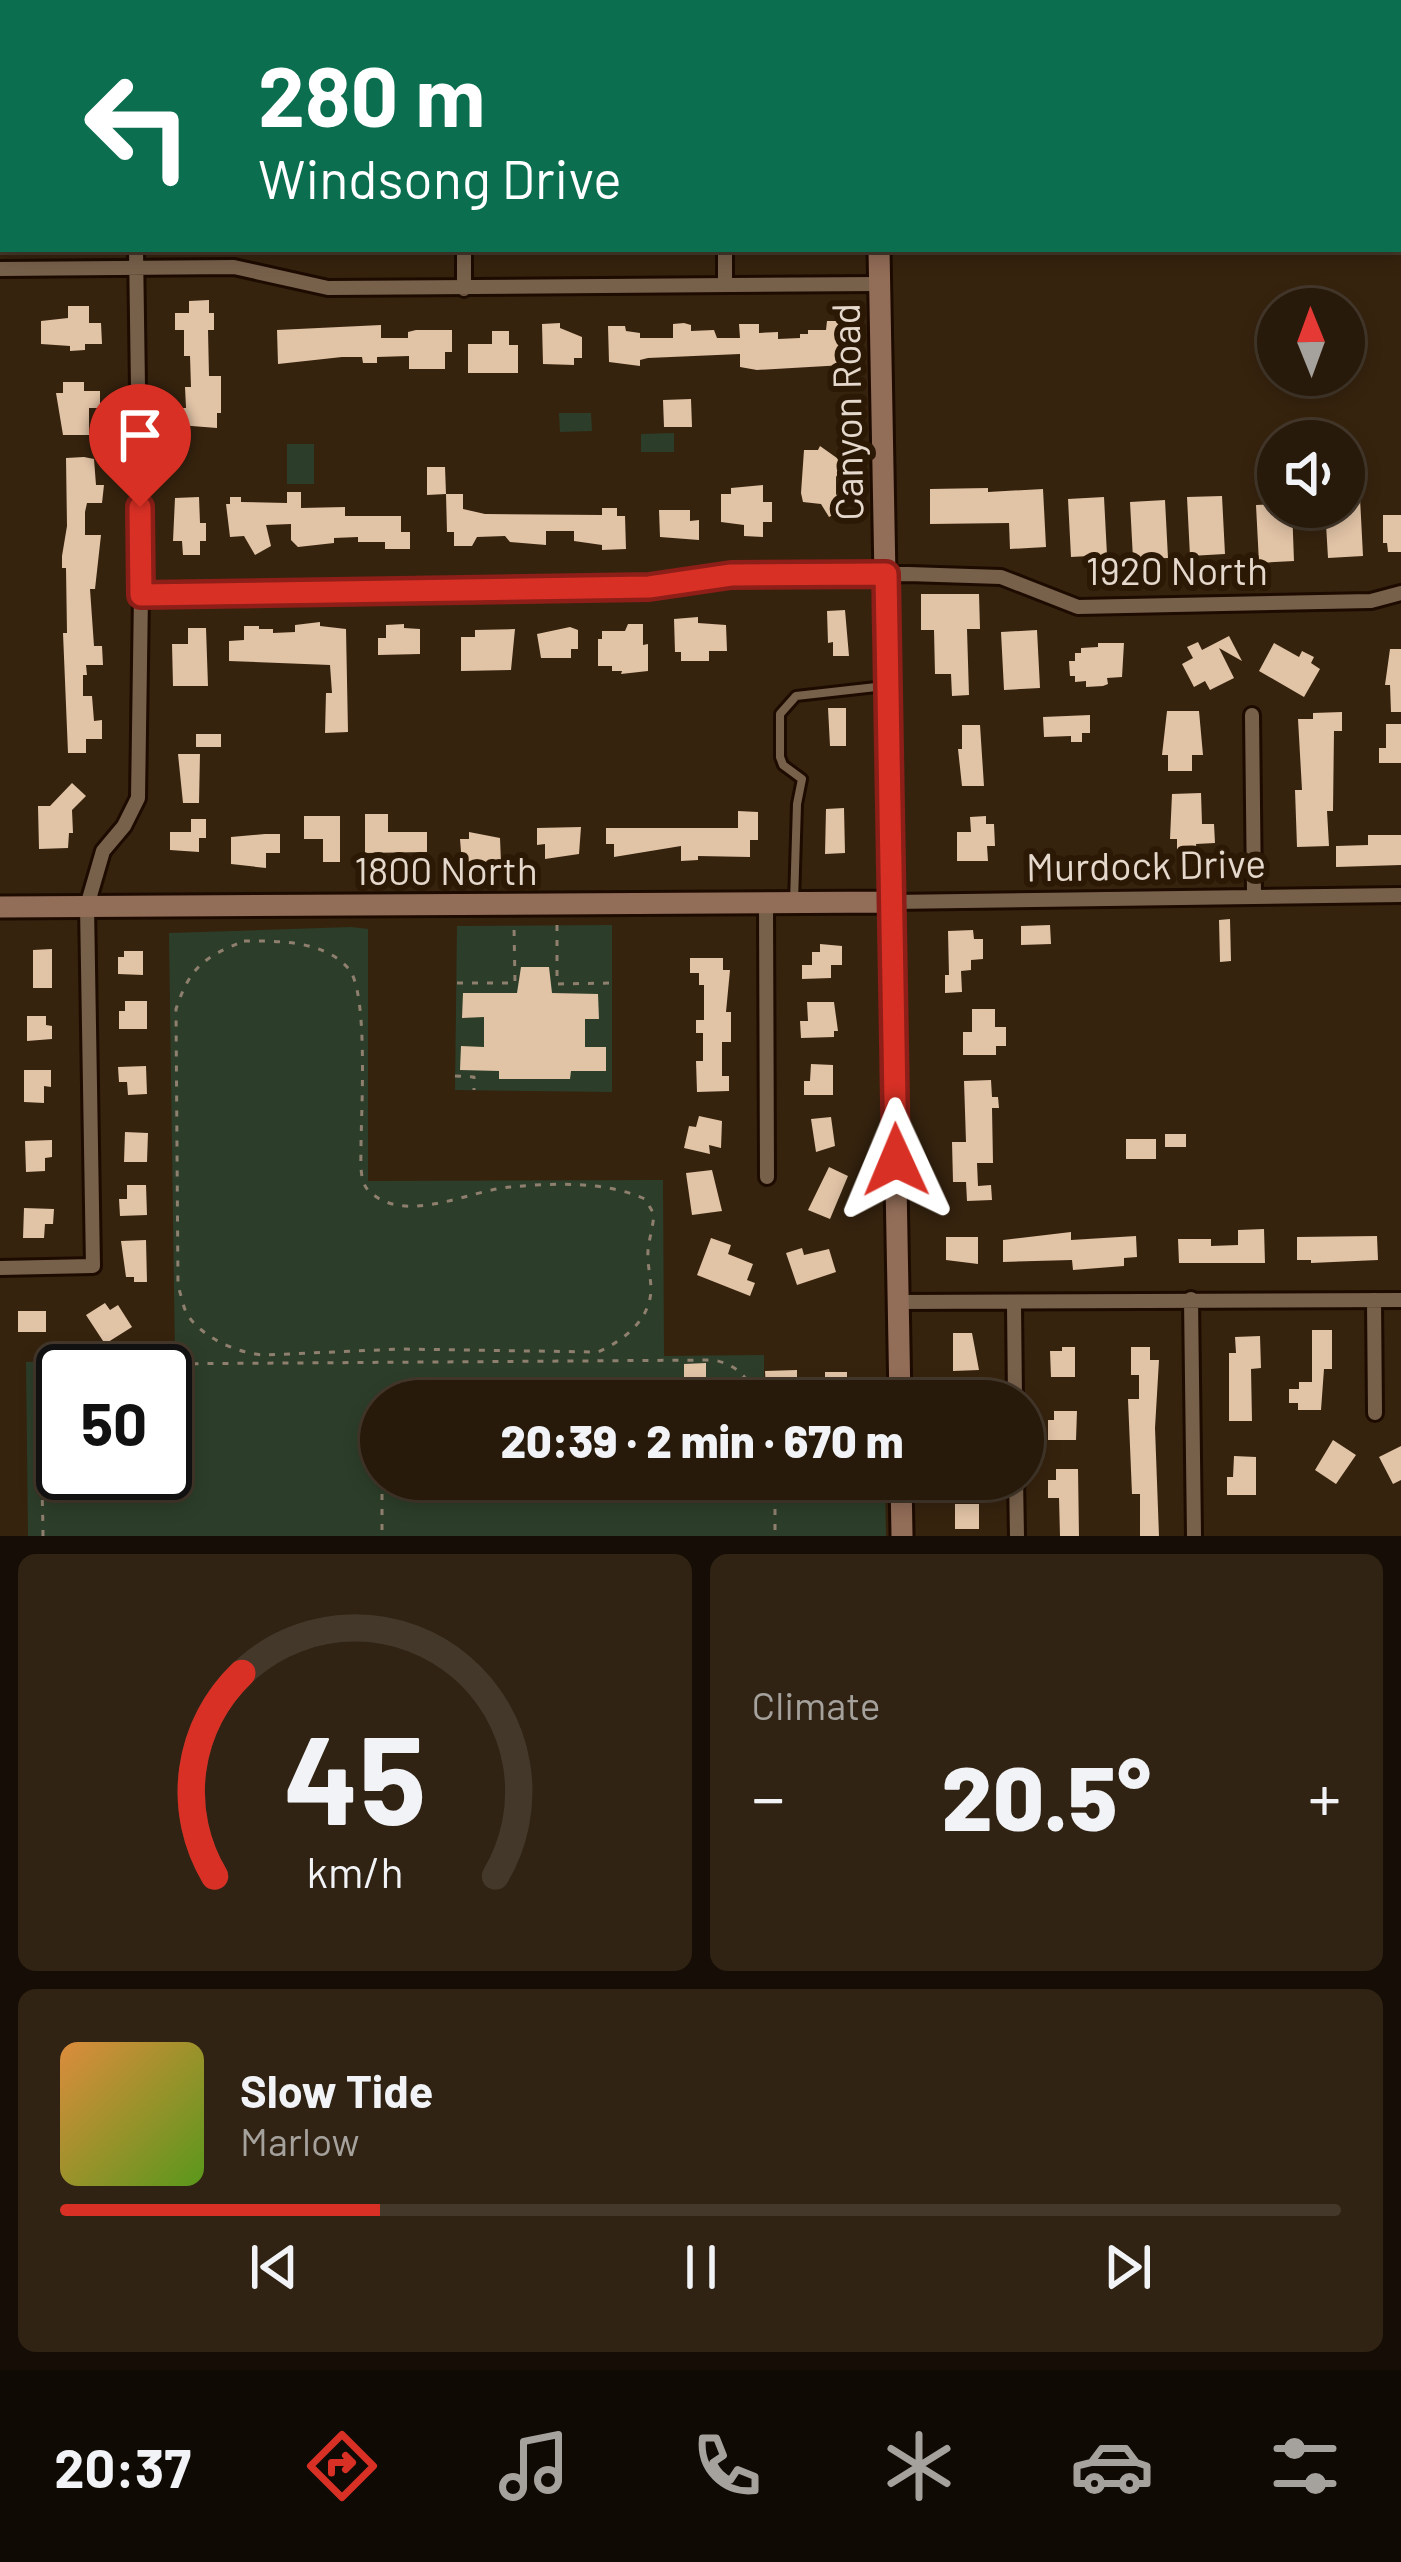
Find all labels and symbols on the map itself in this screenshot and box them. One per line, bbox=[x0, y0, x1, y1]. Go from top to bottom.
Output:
north arrow bbox=[1257, 288, 1365, 396]
street label: Canyon Road bbox=[821, 303, 871, 521]
pin bbox=[89, 384, 191, 507]
street label: 1920 North bbox=[1086, 546, 1268, 593]
street label: Murdock Drive bbox=[1026, 838, 1266, 890]
street label: 1800 North bbox=[354, 846, 538, 893]
position arrow bbox=[833, 1097, 959, 1223]
speed limit sign: 50 bbox=[36, 1344, 192, 1500]

